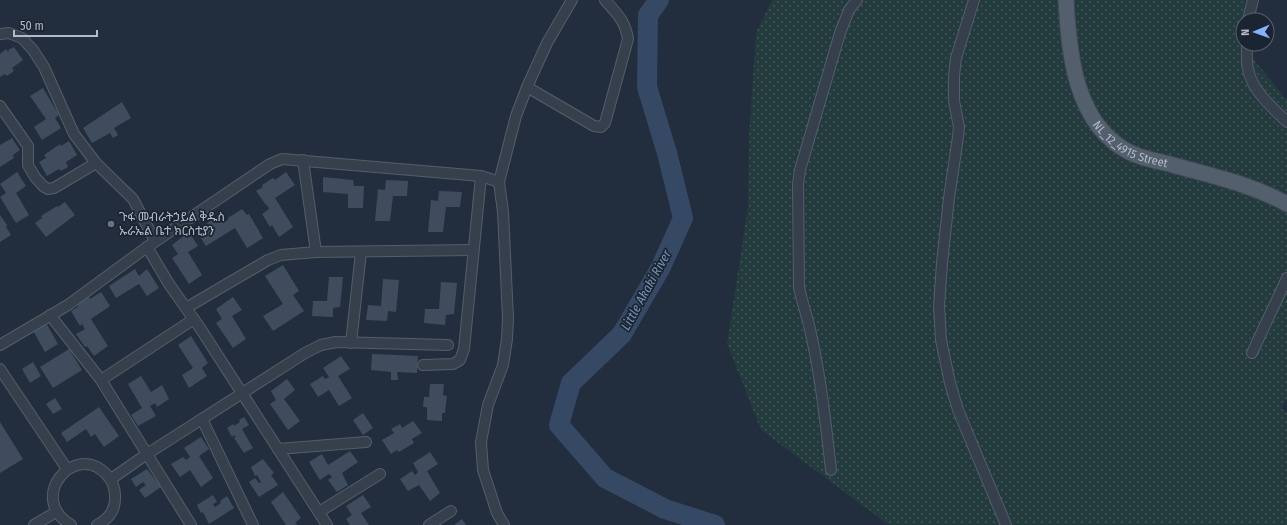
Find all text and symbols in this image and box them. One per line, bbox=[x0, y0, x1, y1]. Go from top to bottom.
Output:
scale bar bbox=[14, 12, 97, 38]
north arrow bbox=[1235, 12, 1275, 52]
text: 50 m bbox=[20, 19, 44, 33]
text: N bbox=[1239, 29, 1252, 36]
street label: NL_12_4915 Street bbox=[1090, 118, 1169, 170]
place label: ጉፋ መብራትኃይል ቅዱስ ኡራኤል ቤተ ክርስቲያን bbox=[119, 210, 225, 238]
marker: ጉፋ መብራትኃይል ቅዱስ ኡራኤል ቤተ ክርስቲያን bbox=[106, 219, 116, 229]
water label: Little Akaki River bbox=[618, 247, 674, 333]

